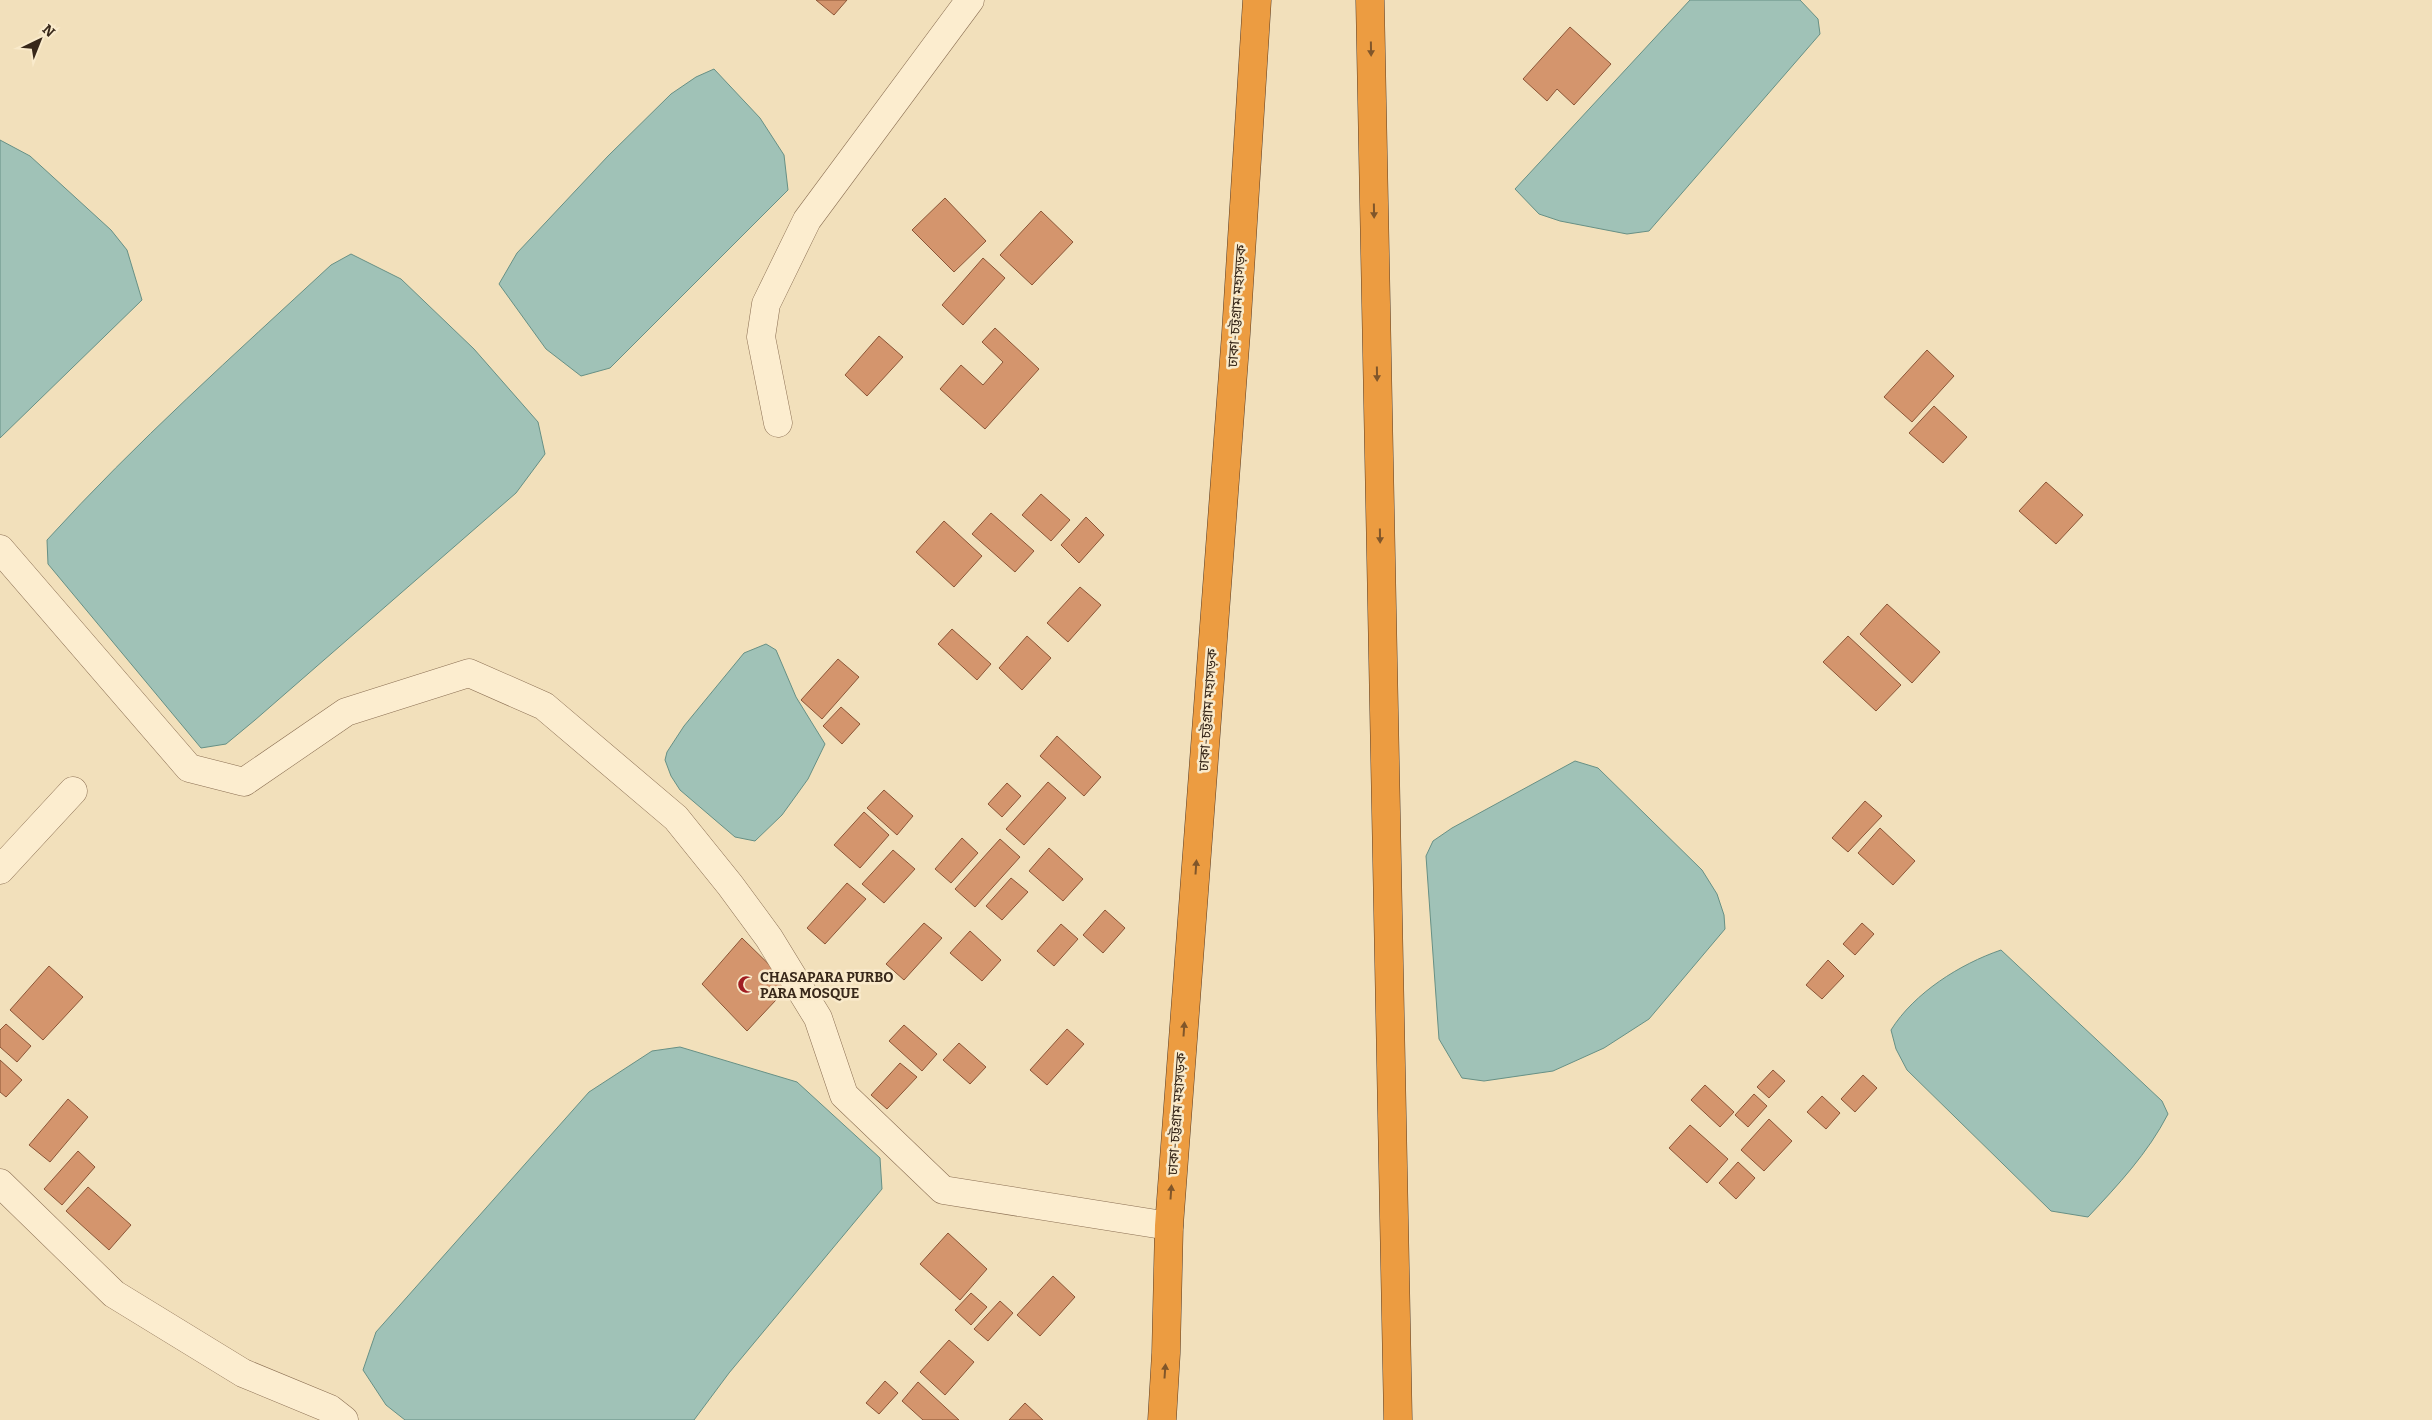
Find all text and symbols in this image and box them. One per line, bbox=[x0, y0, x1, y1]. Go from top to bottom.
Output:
north arrow bbox=[15, 15, 65, 65]
text: N bbox=[39, 21, 58, 41]
one-way arrow bbox=[1367, 41, 1375, 57]
one-way arrow bbox=[1370, 203, 1378, 219]
street label: ঢাকা-চট্টগ্রাম মহাসড়ক bbox=[1224, 243, 1250, 369]
one-way arrow bbox=[1373, 366, 1381, 382]
one-way arrow bbox=[1376, 528, 1384, 544]
street label: ঢাকা-চট্টগ্রাম মহাসড়ক bbox=[1195, 647, 1221, 773]
one-way arrow bbox=[1192, 859, 1200, 875]
place label: CHASAPARA PURBO PARA MOSQUE bbox=[760, 969, 893, 1002]
mosque icon: CHASAPARA PURBO PARA MOSQUE bbox=[736, 975, 756, 995]
one-way arrow bbox=[1180, 1021, 1188, 1037]
street label: ঢাকা-চট্টগ্রাম মহাসড়ক bbox=[1164, 1051, 1190, 1177]
one-way arrow bbox=[1168, 1183, 1176, 1199]
one-way arrow bbox=[1161, 1363, 1169, 1379]

